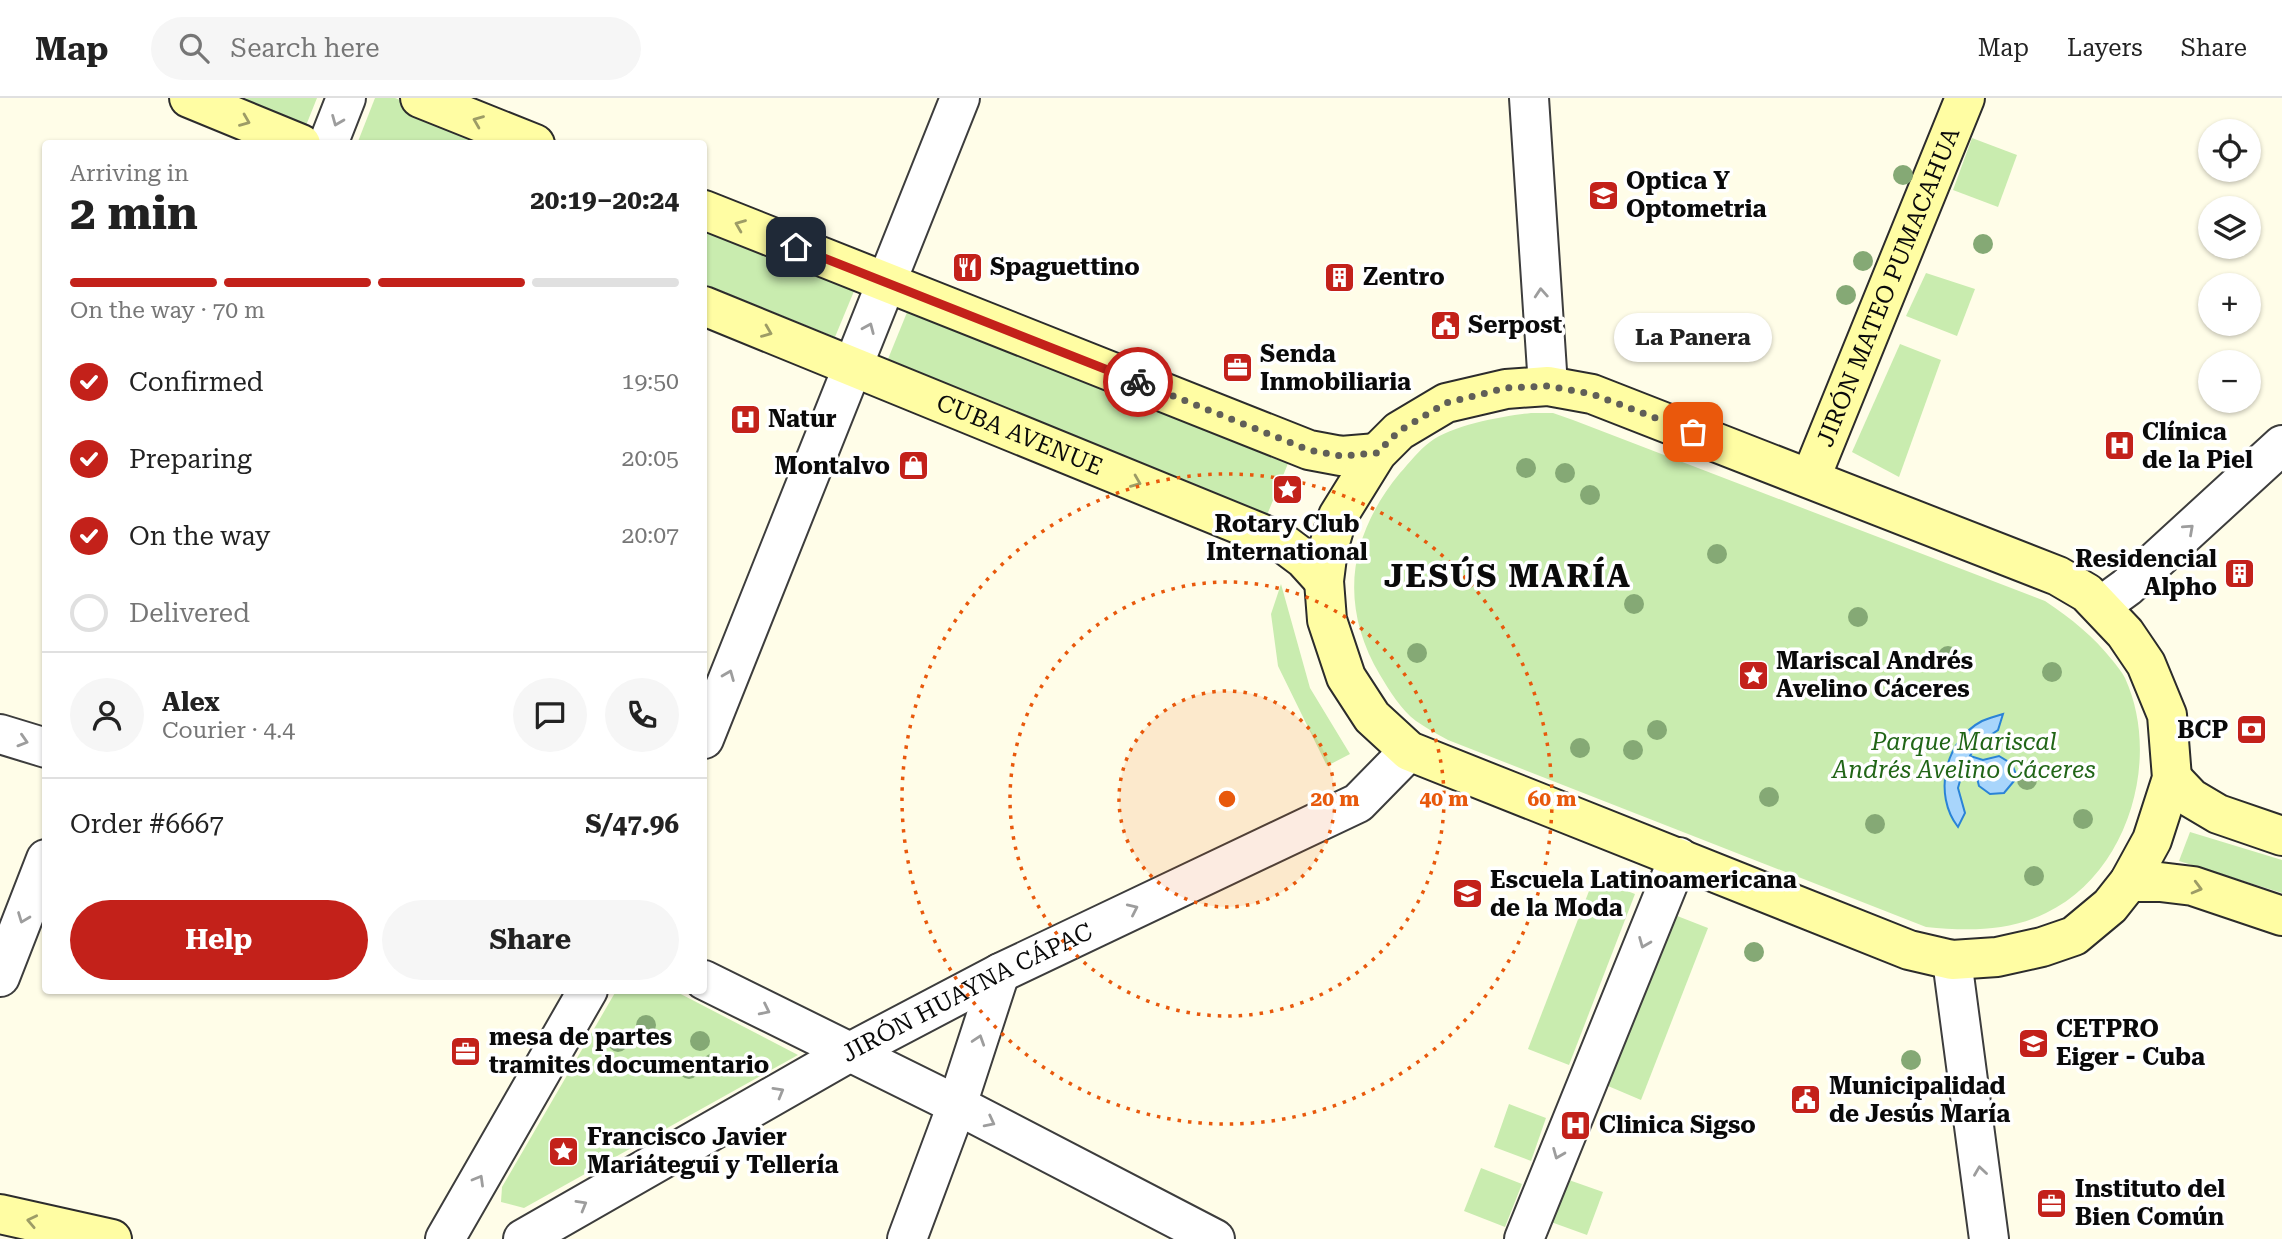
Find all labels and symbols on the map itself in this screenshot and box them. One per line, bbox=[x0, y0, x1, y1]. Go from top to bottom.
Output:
one-way arrow bbox=[239, 112, 251, 126]
one-way arrow bbox=[332, 114, 346, 126]
one-way arrow bbox=[472, 115, 484, 129]
street label: JIRÓN MATEO PUMACAHUA bbox=[1811, 123, 1966, 451]
place label: Optica Y Optometria bbox=[1626, 167, 1766, 223]
school or university icon: Optica Y Optometria bbox=[1586, 178, 1620, 212]
pin bbox=[766, 217, 826, 277]
one-way arrow bbox=[735, 219, 747, 233]
restaurant icon: Spaguettino bbox=[950, 250, 984, 284]
place label: Spaguettino bbox=[990, 253, 1140, 281]
building icon: Zentro bbox=[1323, 260, 1357, 294]
place label: Zentro bbox=[1363, 263, 1445, 291]
one-way arrow bbox=[1534, 288, 1549, 299]
public building icon: Serpost bbox=[1428, 308, 1462, 342]
place label: Serpost bbox=[1468, 311, 1563, 339]
callout: La Panera bbox=[1614, 313, 1772, 362]
one-way arrow bbox=[861, 323, 875, 335]
one-way arrow bbox=[759, 324, 772, 338]
place label: Senda Inmobiliaria bbox=[1260, 340, 1411, 396]
courier bbox=[1103, 347, 1173, 417]
office icon: Senda Inmobiliaria bbox=[1220, 351, 1254, 385]
street label: CUBA AVENUE bbox=[933, 388, 1107, 481]
hospital icon: Natur bbox=[728, 402, 762, 436]
pin bbox=[1663, 402, 1723, 462]
place label: Natur bbox=[768, 405, 837, 433]
place label: Clínica de la Piel bbox=[2142, 418, 2253, 474]
hospital icon: Clínica de la Piel bbox=[2102, 429, 2136, 463]
shop icon: Montalvo bbox=[896, 449, 930, 483]
place label: Montalvo bbox=[774, 452, 890, 480]
place icon: Rotary Club International bbox=[1270, 473, 1304, 507]
one-way arrow bbox=[1130, 474, 1142, 488]
place label: Rotary Club International bbox=[1206, 510, 1368, 566]
one-way arrow bbox=[2181, 525, 2194, 538]
place label: Residencial Alpho bbox=[2075, 545, 2217, 601]
district label: JESÚS MARÍA bbox=[1384, 556, 1632, 595]
building icon: Residencial Alpho bbox=[2223, 556, 2257, 590]
place label: Mariscal Andrés Avelino Cáceres bbox=[1776, 647, 1973, 703]
place icon: Mariscal Andrés Avelino Cáceres bbox=[1736, 658, 1770, 692]
one-way arrow bbox=[721, 670, 735, 683]
bank icon: BCP bbox=[2234, 713, 2268, 747]
place label: BCP bbox=[2177, 716, 2228, 744]
park label: Parque Mariscal Andrés Avelino Cáceres bbox=[1830, 728, 2096, 784]
one-way arrow bbox=[16, 732, 28, 747]
centre of rings bbox=[1215, 787, 1239, 811]
text: 20 m bbox=[1310, 787, 1360, 811]
text: 40 m bbox=[1419, 787, 1469, 811]
text: 60 m bbox=[1527, 787, 1577, 811]
place label: Escuela Latinoamericana de la Moda bbox=[1490, 866, 1797, 922]
school or university icon: Escuela Latinoamericana de la Moda bbox=[1450, 877, 1484, 911]
one-way arrow bbox=[2190, 880, 2202, 894]
one-way arrow bbox=[1126, 903, 1139, 917]
one-way arrow bbox=[17, 912, 31, 924]
street label: JIRÓN HUAYNA CÁPAC bbox=[837, 917, 1097, 1068]
one-way arrow bbox=[1638, 937, 1652, 949]
one-way arrow bbox=[758, 1002, 770, 1016]
place label: CETPRO Eiger - Cuba bbox=[2056, 1015, 2205, 1071]
place label: mesa de partes tramites documentario bbox=[489, 1023, 769, 1079]
school or university icon: CETPRO Eiger - Cuba bbox=[2016, 1026, 2050, 1060]
office icon: mesa de partes tramites documentario bbox=[449, 1034, 483, 1068]
one-way arrow bbox=[970, 1034, 985, 1046]
place label: Municipalidad de Jesús María bbox=[1829, 1072, 2010, 1128]
public building icon: Municipalidad de Jesús María bbox=[1789, 1083, 1823, 1117]
one-way arrow bbox=[772, 1087, 785, 1100]
hospital icon: Clinica Sigso bbox=[1559, 1108, 1593, 1142]
place label: Clinica Sigso bbox=[1599, 1111, 1756, 1139]
one-way arrow bbox=[983, 1114, 995, 1127]
place label: Francisco Javier Mariátegui y Tellería bbox=[587, 1123, 838, 1179]
place icon: Francisco Javier Mariátegui y Tellería bbox=[547, 1134, 581, 1168]
one-way arrow bbox=[1553, 1148, 1567, 1160]
one-way arrow bbox=[1972, 1165, 1987, 1177]
one-way arrow bbox=[471, 1174, 484, 1187]
place label: Instituto del Bien Común bbox=[2075, 1175, 2225, 1231]
office icon: Instituto del Bien Común bbox=[2035, 1186, 2069, 1220]
one-way arrow bbox=[574, 1200, 587, 1213]
one-way arrow bbox=[26, 1215, 38, 1230]

